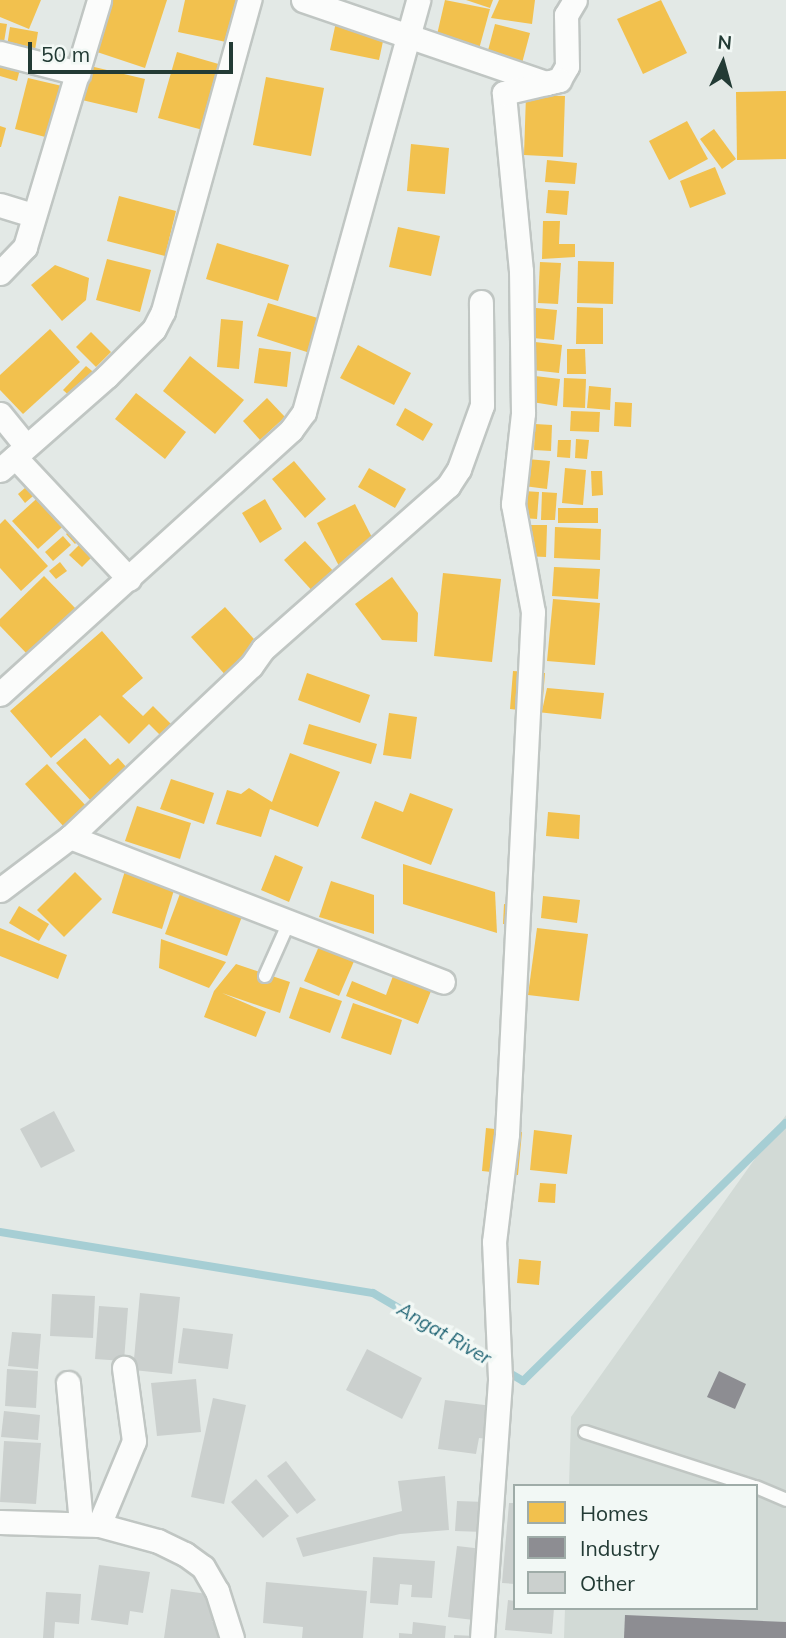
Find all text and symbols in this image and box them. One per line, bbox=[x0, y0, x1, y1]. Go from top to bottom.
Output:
scale bar bbox=[32, 28, 236, 72]
north arrow bbox=[688, 28, 758, 98]
text: N bbox=[717, 29, 733, 55]
text: 50 m bbox=[41, 41, 90, 67]
water label: Angat River bbox=[393, 1298, 495, 1370]
legend bbox=[513, 1484, 758, 1610]
text: Homes bbox=[580, 1500, 648, 1526]
text: Industry bbox=[580, 1535, 660, 1561]
text: Other bbox=[580, 1570, 635, 1596]

